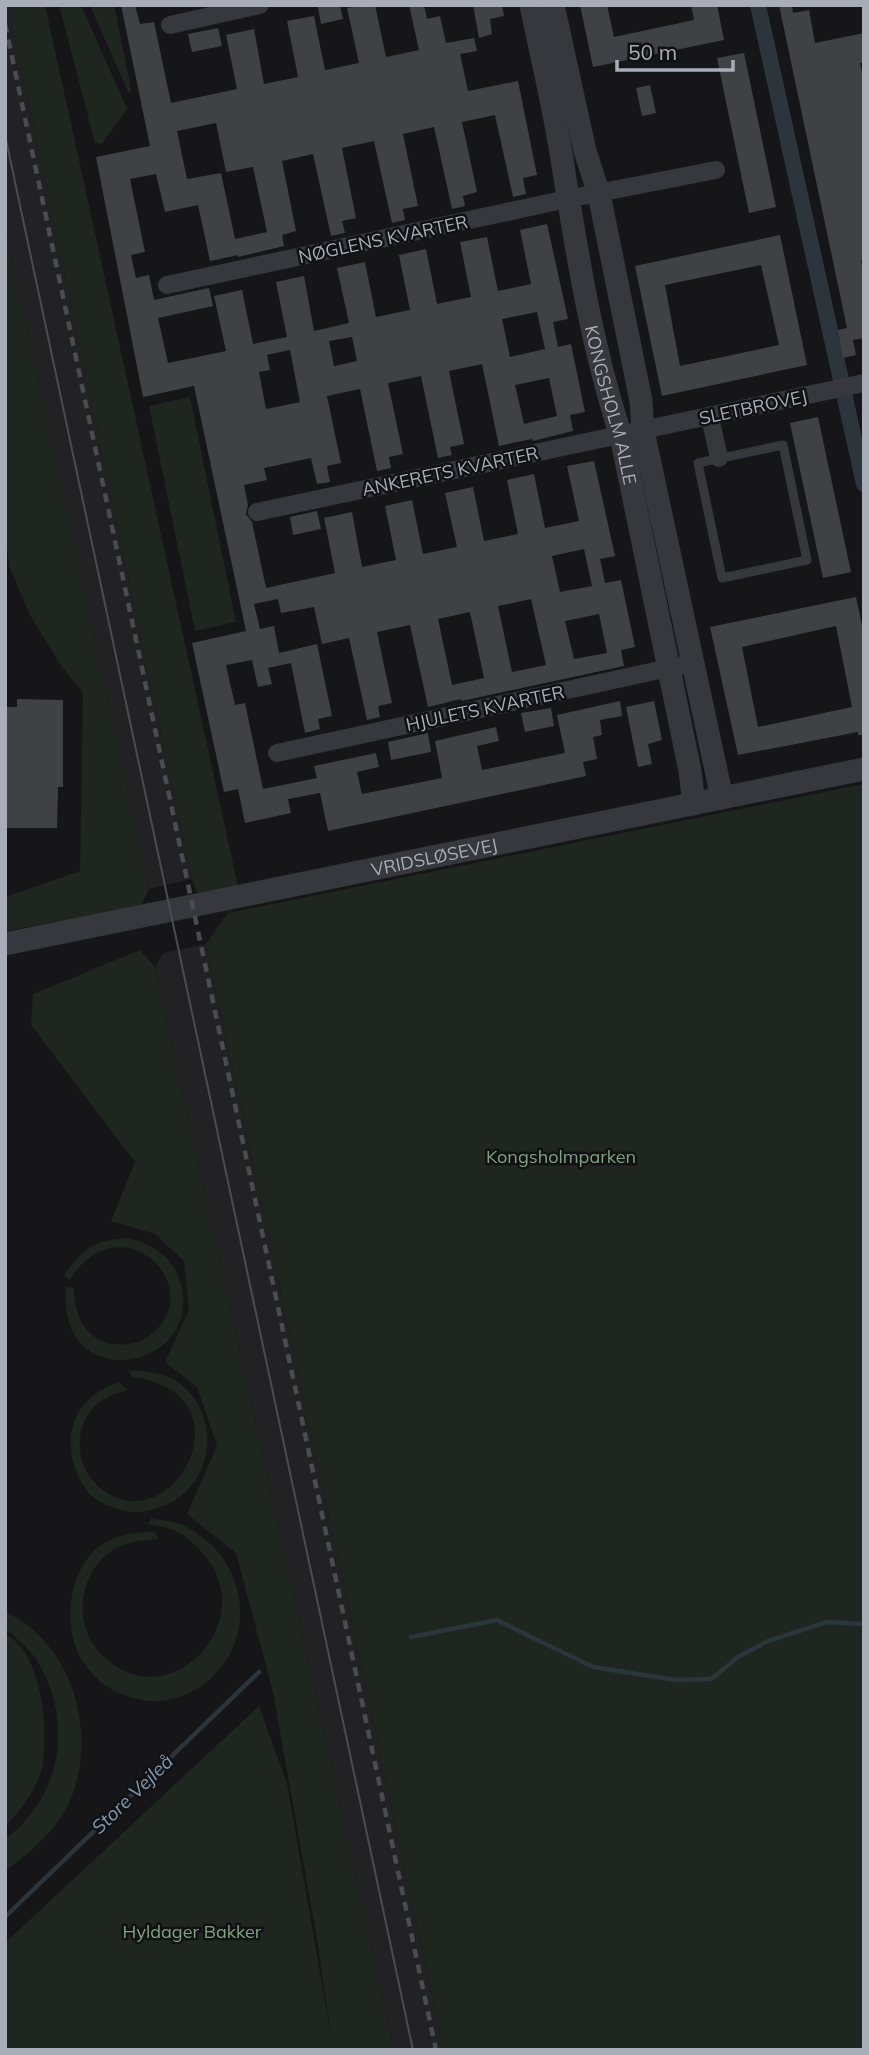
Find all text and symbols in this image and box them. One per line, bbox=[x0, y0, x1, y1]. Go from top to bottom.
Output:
scale bar bbox=[617, 28, 732, 72]
text: 50 m bbox=[628, 39, 677, 65]
street label: NØGLENS KVARTER bbox=[296, 210, 470, 268]
street label: KONGSHOLM ALLE bbox=[580, 323, 642, 487]
street label: SLETBROVEJ bbox=[697, 384, 809, 430]
street label: ANKERETS KVARTER bbox=[360, 441, 540, 501]
street label: HJULETS KVARTER bbox=[404, 680, 566, 736]
street label: VRIDSLØSEVEJ bbox=[369, 832, 499, 881]
park label: Kongsholmparken bbox=[486, 1145, 636, 1168]
water label: Store Vejleå bbox=[86, 1749, 178, 1839]
park label: Hyldager Bakker bbox=[123, 1920, 262, 1943]

